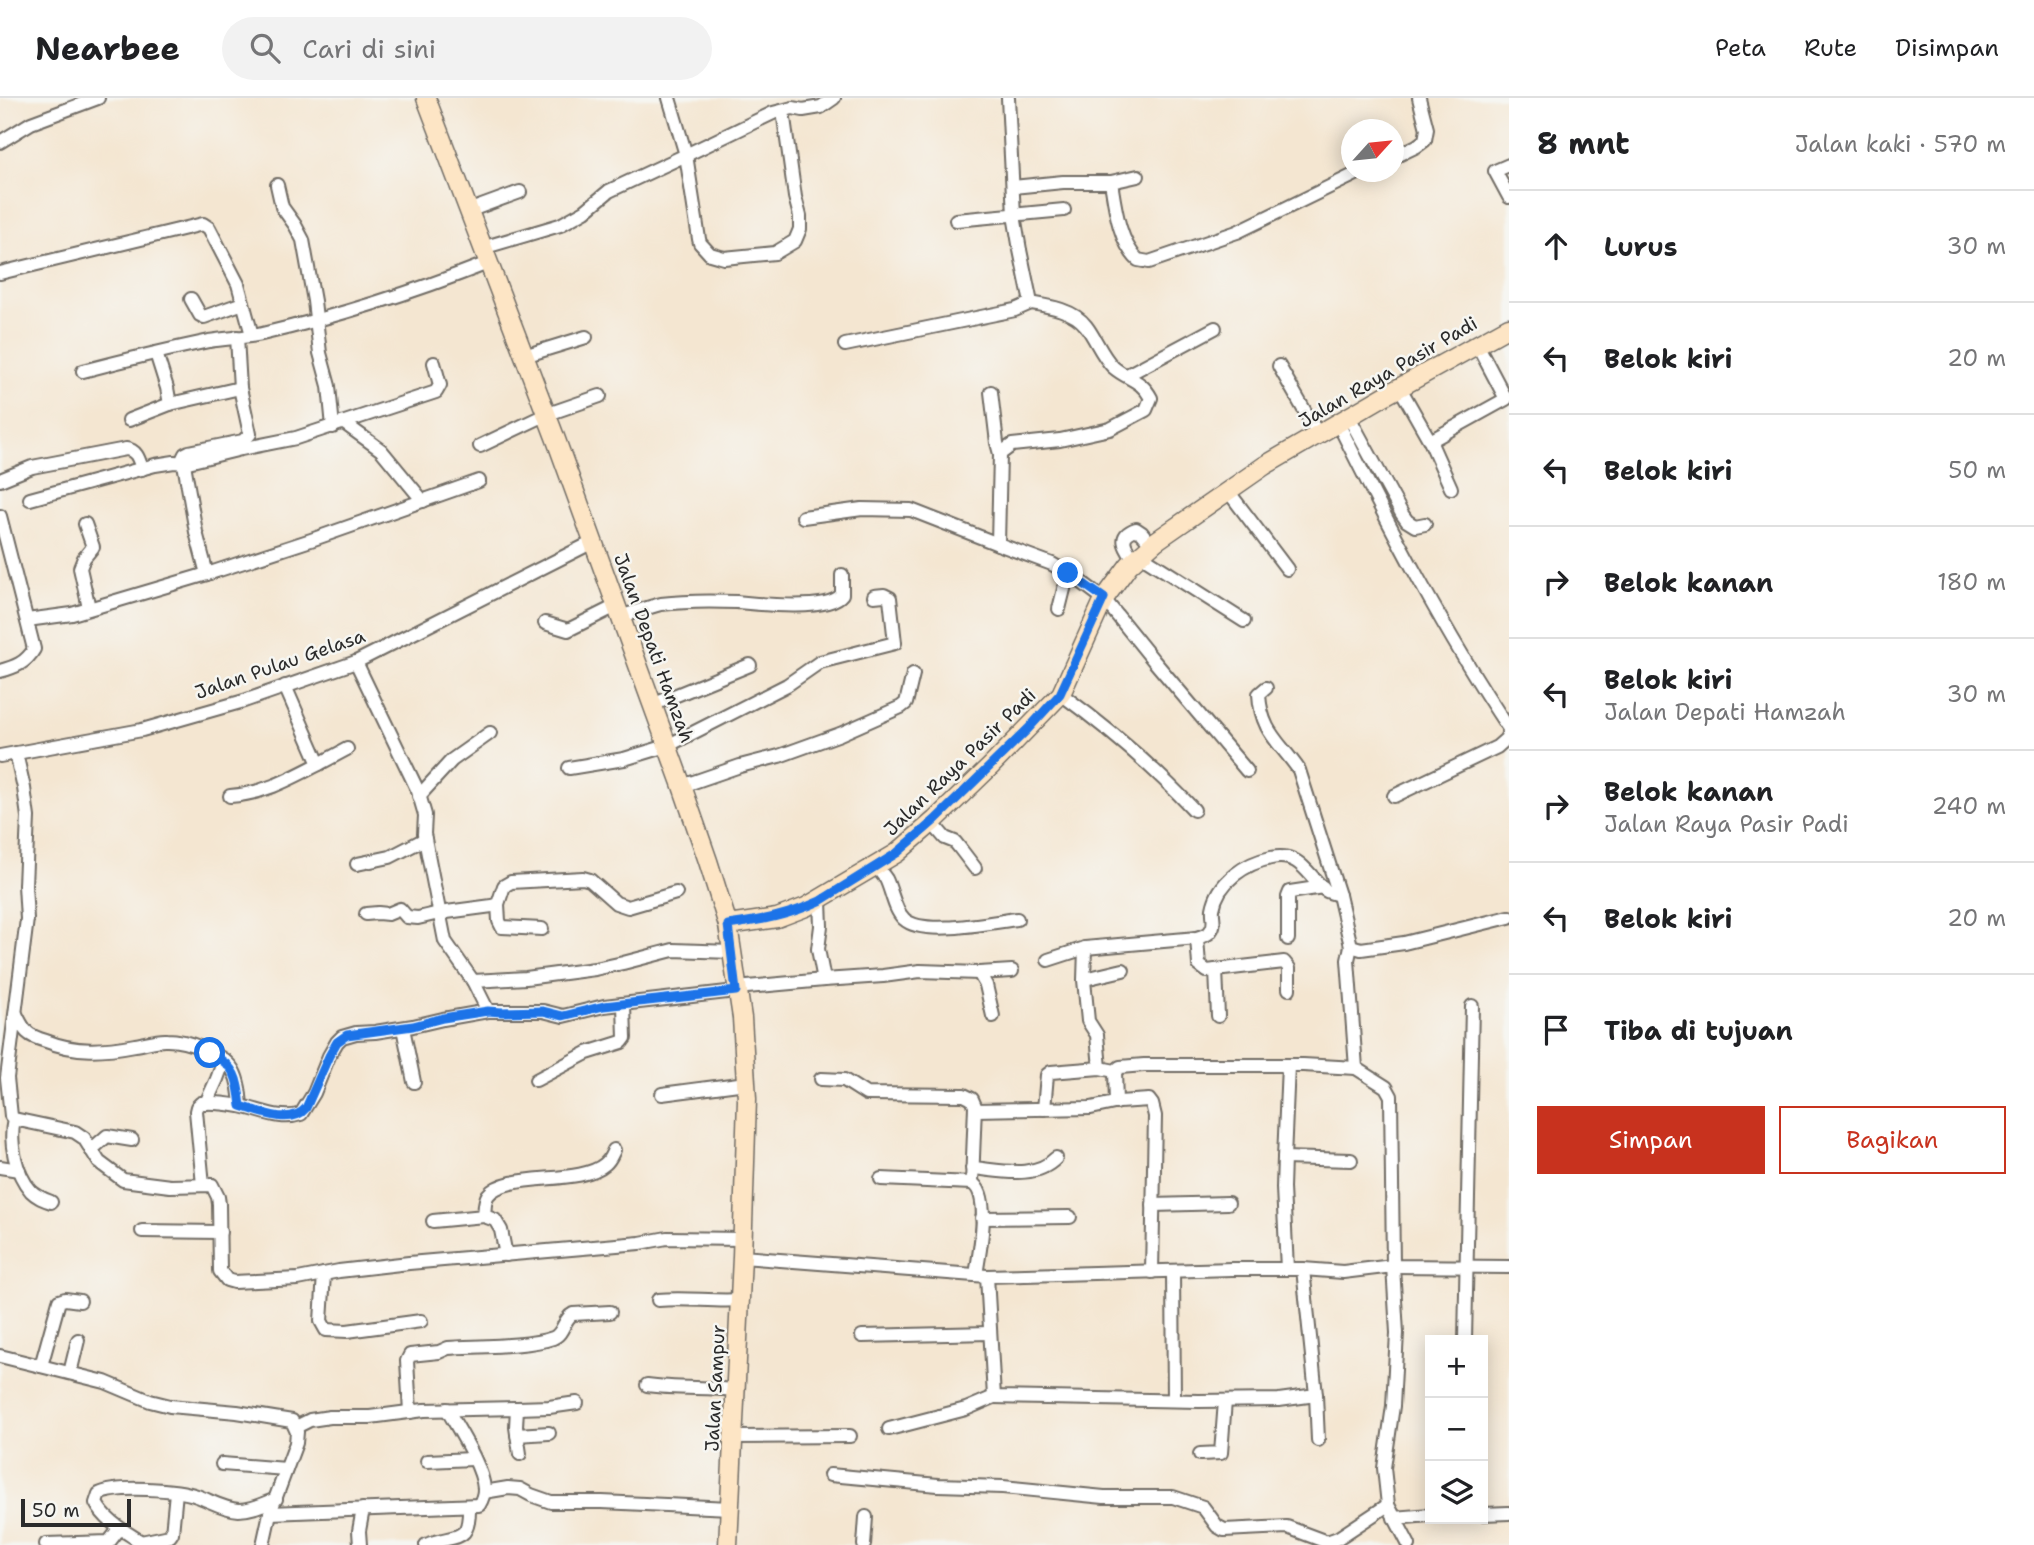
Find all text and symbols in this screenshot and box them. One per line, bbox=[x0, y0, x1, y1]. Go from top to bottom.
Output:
search box bbox=[222, 17, 712, 80]
text: Nearbee bbox=[35, 26, 180, 71]
icon: search bbox=[246, 29, 284, 67]
text: Cari di sini bbox=[302, 31, 436, 66]
text: Peta bbox=[1715, 32, 1766, 64]
text: Rute bbox=[1804, 32, 1857, 64]
text: Disimpan bbox=[1895, 32, 1999, 64]
north arrow bbox=[1341, 119, 1404, 182]
text: 8 mnt bbox=[1537, 123, 1630, 164]
text: Jalan kaki · 570 m bbox=[1795, 129, 2006, 159]
icon: ahead bbox=[1537, 227, 1575, 265]
text: Lurus bbox=[1604, 229, 1677, 264]
text: 30 m bbox=[1947, 231, 2006, 261]
street label: Jalan Raya Pasir Padi bbox=[1294, 311, 1482, 433]
icon: left bbox=[1537, 339, 1575, 377]
text: Belok kiri bbox=[1604, 341, 1733, 376]
text: 20 m bbox=[1947, 343, 2006, 373]
icon: left bbox=[1537, 451, 1575, 489]
text: Belok kiri bbox=[1604, 453, 1733, 488]
text: 50 m bbox=[1948, 455, 2006, 485]
street label: Jalan Depati Hamzah bbox=[608, 550, 700, 746]
route end bbox=[1052, 557, 1083, 588]
icon: right bbox=[1537, 563, 1575, 601]
text: Belok kanan bbox=[1604, 565, 1773, 600]
text: 180 m bbox=[1937, 567, 2006, 597]
street label: Jalan Pulau Gelasa bbox=[192, 623, 369, 705]
text: Belok kiri bbox=[1604, 662, 1733, 697]
icon: left bbox=[1537, 675, 1575, 713]
text: 30 m bbox=[1947, 679, 2006, 709]
street label: Jalan Raya Pasir Padi bbox=[879, 683, 1041, 841]
text: Jalan Depati Hamzah bbox=[1604, 697, 1846, 727]
text: Belok kanan bbox=[1604, 774, 1773, 809]
icon: right bbox=[1537, 787, 1575, 825]
text: 240 m bbox=[1932, 791, 2006, 821]
text: Jalan Raya Pasir Padi bbox=[1604, 809, 1849, 839]
icon: left bbox=[1537, 899, 1575, 937]
text: Belok kiri bbox=[1604, 901, 1733, 936]
text: 20 m bbox=[1947, 903, 2006, 933]
icon: arrive bbox=[1537, 1011, 1575, 1049]
text: Tiba di tujuan bbox=[1604, 1013, 1793, 1048]
route start bbox=[194, 1037, 225, 1068]
button: Simpan bbox=[1537, 1106, 1765, 1174]
button: Bagikan bbox=[1779, 1106, 2006, 1174]
street label: Jalan Sampur bbox=[699, 1324, 731, 1452]
map controls bbox=[1425, 1335, 1488, 1524]
button: + bbox=[1425, 1335, 1488, 1398]
button: − bbox=[1425, 1398, 1488, 1461]
button: layers bbox=[1425, 1461, 1488, 1524]
scale bar bbox=[21, 1496, 131, 1528]
text: 50 m bbox=[32, 1498, 80, 1523]

